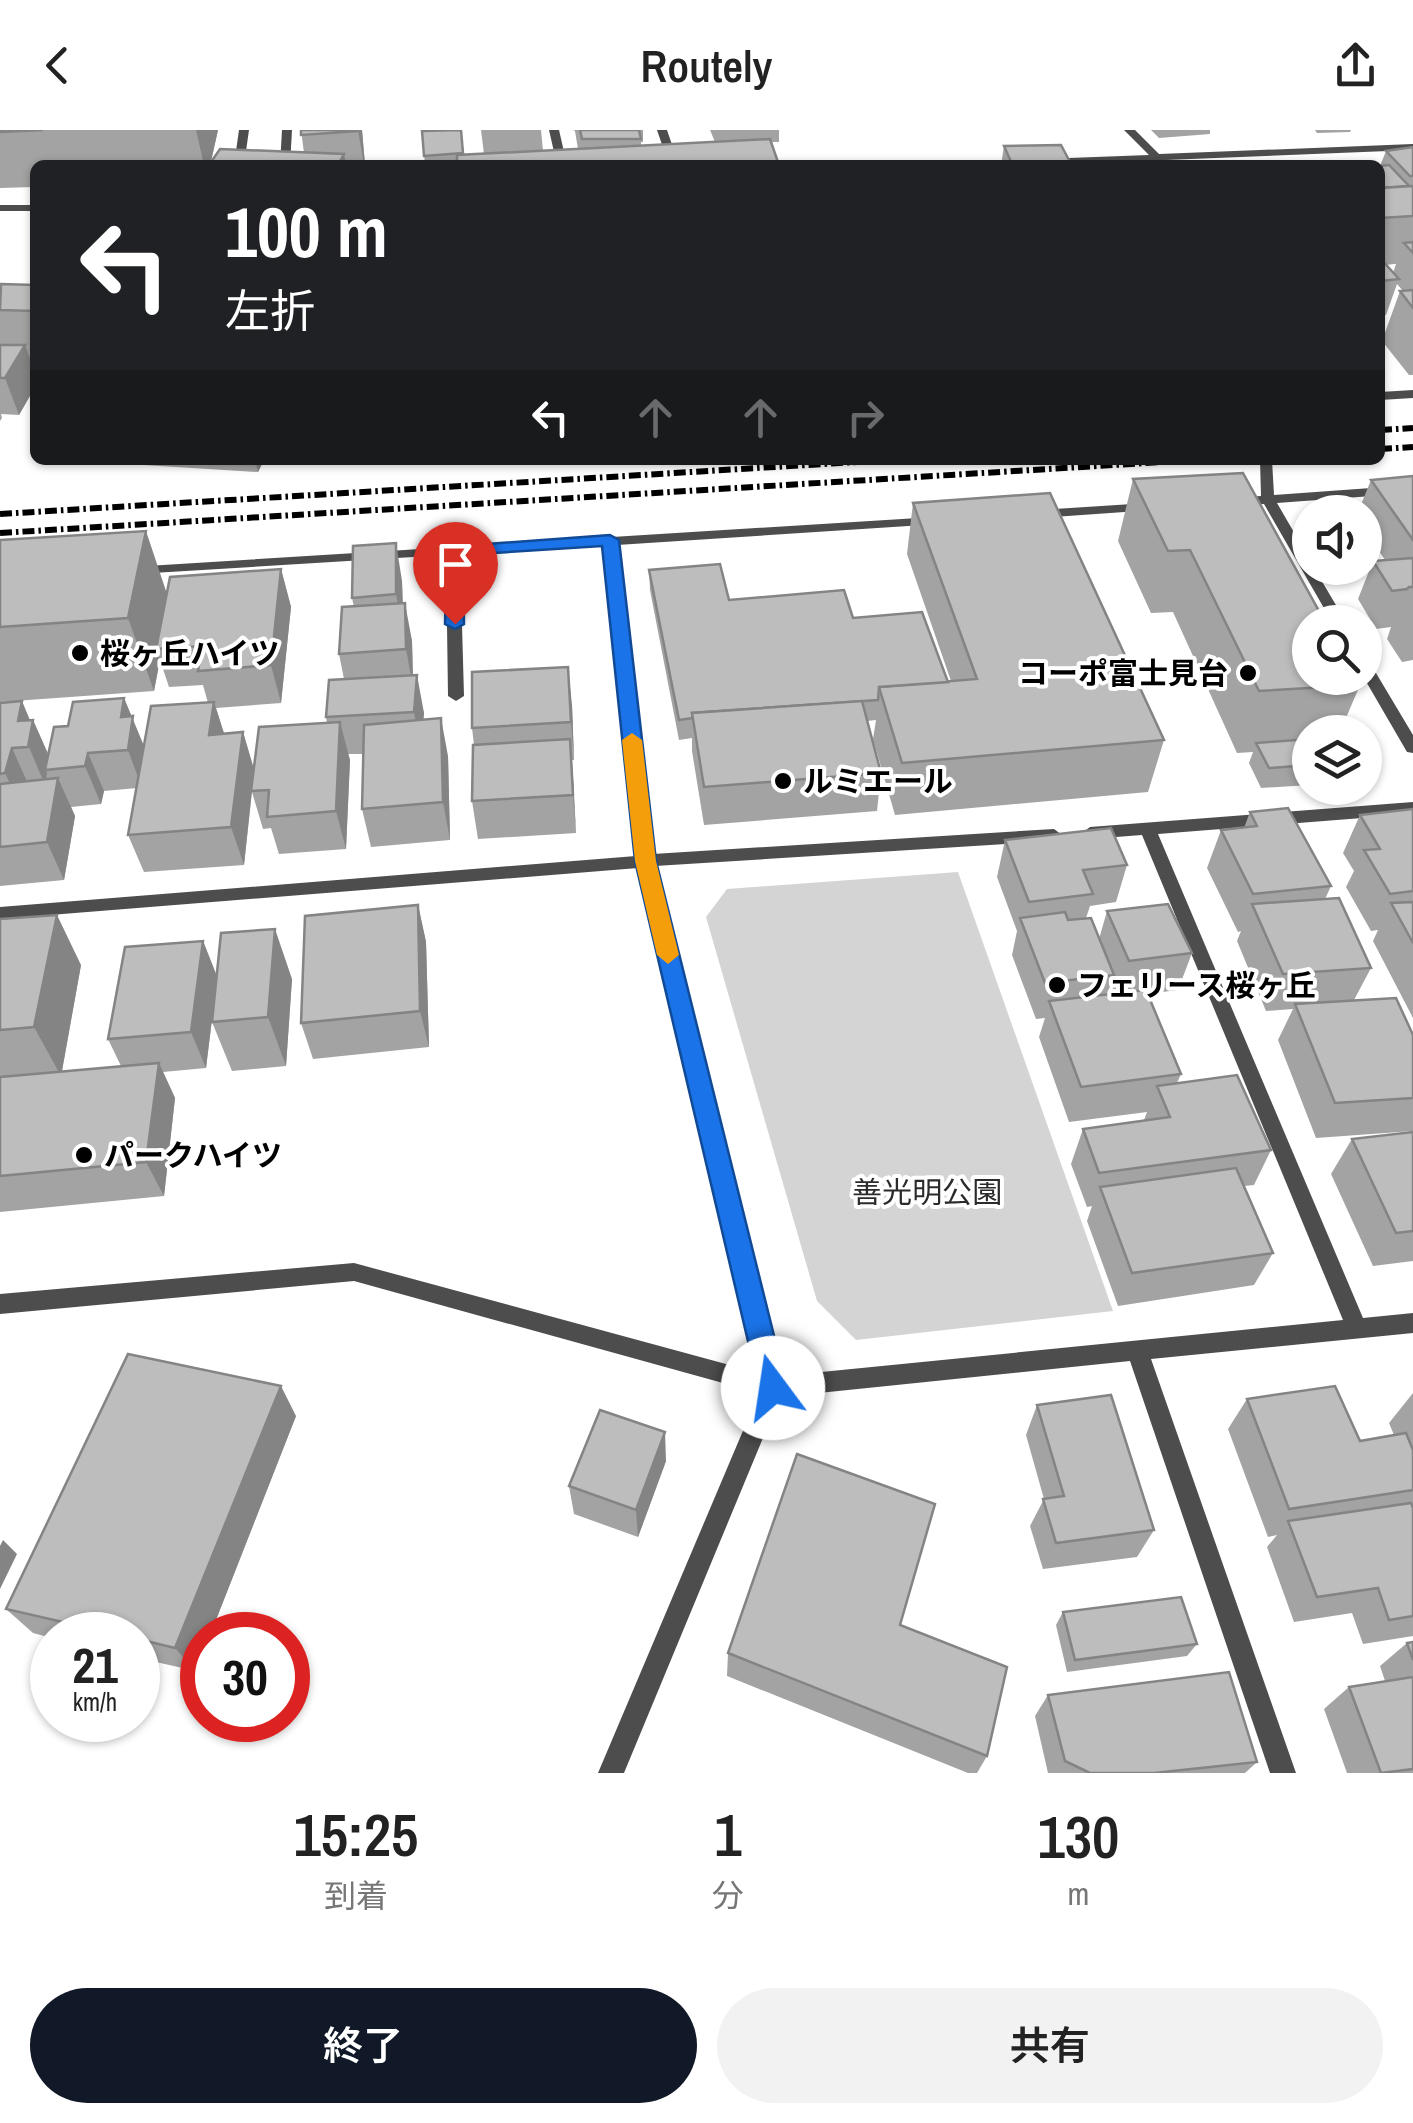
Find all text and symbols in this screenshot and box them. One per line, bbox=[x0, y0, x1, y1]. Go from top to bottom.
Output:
text: Routely bbox=[641, 35, 772, 96]
icon: back bbox=[30, 38, 85, 93]
icon: share bbox=[1328, 38, 1383, 93]
text: 100 m bbox=[225, 185, 388, 279]
icon: left bbox=[60, 200, 190, 330]
text: 左折 bbox=[225, 280, 315, 341]
icon: left bbox=[523, 390, 578, 445]
icon: ahead bbox=[628, 390, 683, 445]
icon: ahead bbox=[733, 390, 788, 445]
icon: right bbox=[838, 390, 893, 445]
map controls bbox=[1292, 495, 1382, 805]
button: sound bbox=[1292, 495, 1382, 585]
pin bbox=[413, 522, 498, 625]
icon: arrive bbox=[428, 537, 483, 592]
button: search bbox=[1292, 605, 1382, 695]
place label: 桜ヶ丘ハイツ bbox=[100, 633, 279, 673]
marker: 桜ヶ丘ハイツ bbox=[69, 642, 91, 664]
place label: コーポ富士見台 bbox=[1018, 653, 1228, 693]
marker: コーポ富士見台 bbox=[1237, 662, 1259, 684]
button: layers bbox=[1292, 715, 1382, 805]
place label: ルミエール bbox=[803, 761, 953, 801]
marker: ルミエール bbox=[772, 770, 794, 792]
place label: フェリース桜ヶ丘 bbox=[1077, 965, 1316, 1005]
marker: フェリース桜ヶ丘 bbox=[1046, 974, 1068, 996]
place label: パークハイツ bbox=[104, 1135, 282, 1175]
marker: パークハイツ bbox=[73, 1144, 95, 1166]
park label: 善光明公園 bbox=[852, 1172, 1002, 1212]
position arrow bbox=[721, 1336, 825, 1440]
speed limit sign: 30 bbox=[180, 1612, 310, 1742]
text: 21 bbox=[72, 1631, 118, 1699]
text: km/h bbox=[73, 1685, 117, 1719]
text: 15:25 bbox=[293, 1794, 418, 1875]
text: 1 bbox=[714, 1794, 742, 1875]
text: 130 bbox=[1037, 1796, 1119, 1877]
text: m bbox=[1068, 1872, 1089, 1915]
text: 到着 bbox=[324, 1874, 388, 1917]
text: 分 bbox=[712, 1874, 744, 1917]
button: 終了 bbox=[30, 1988, 697, 2103]
button: 共有 bbox=[717, 1988, 1383, 2103]

